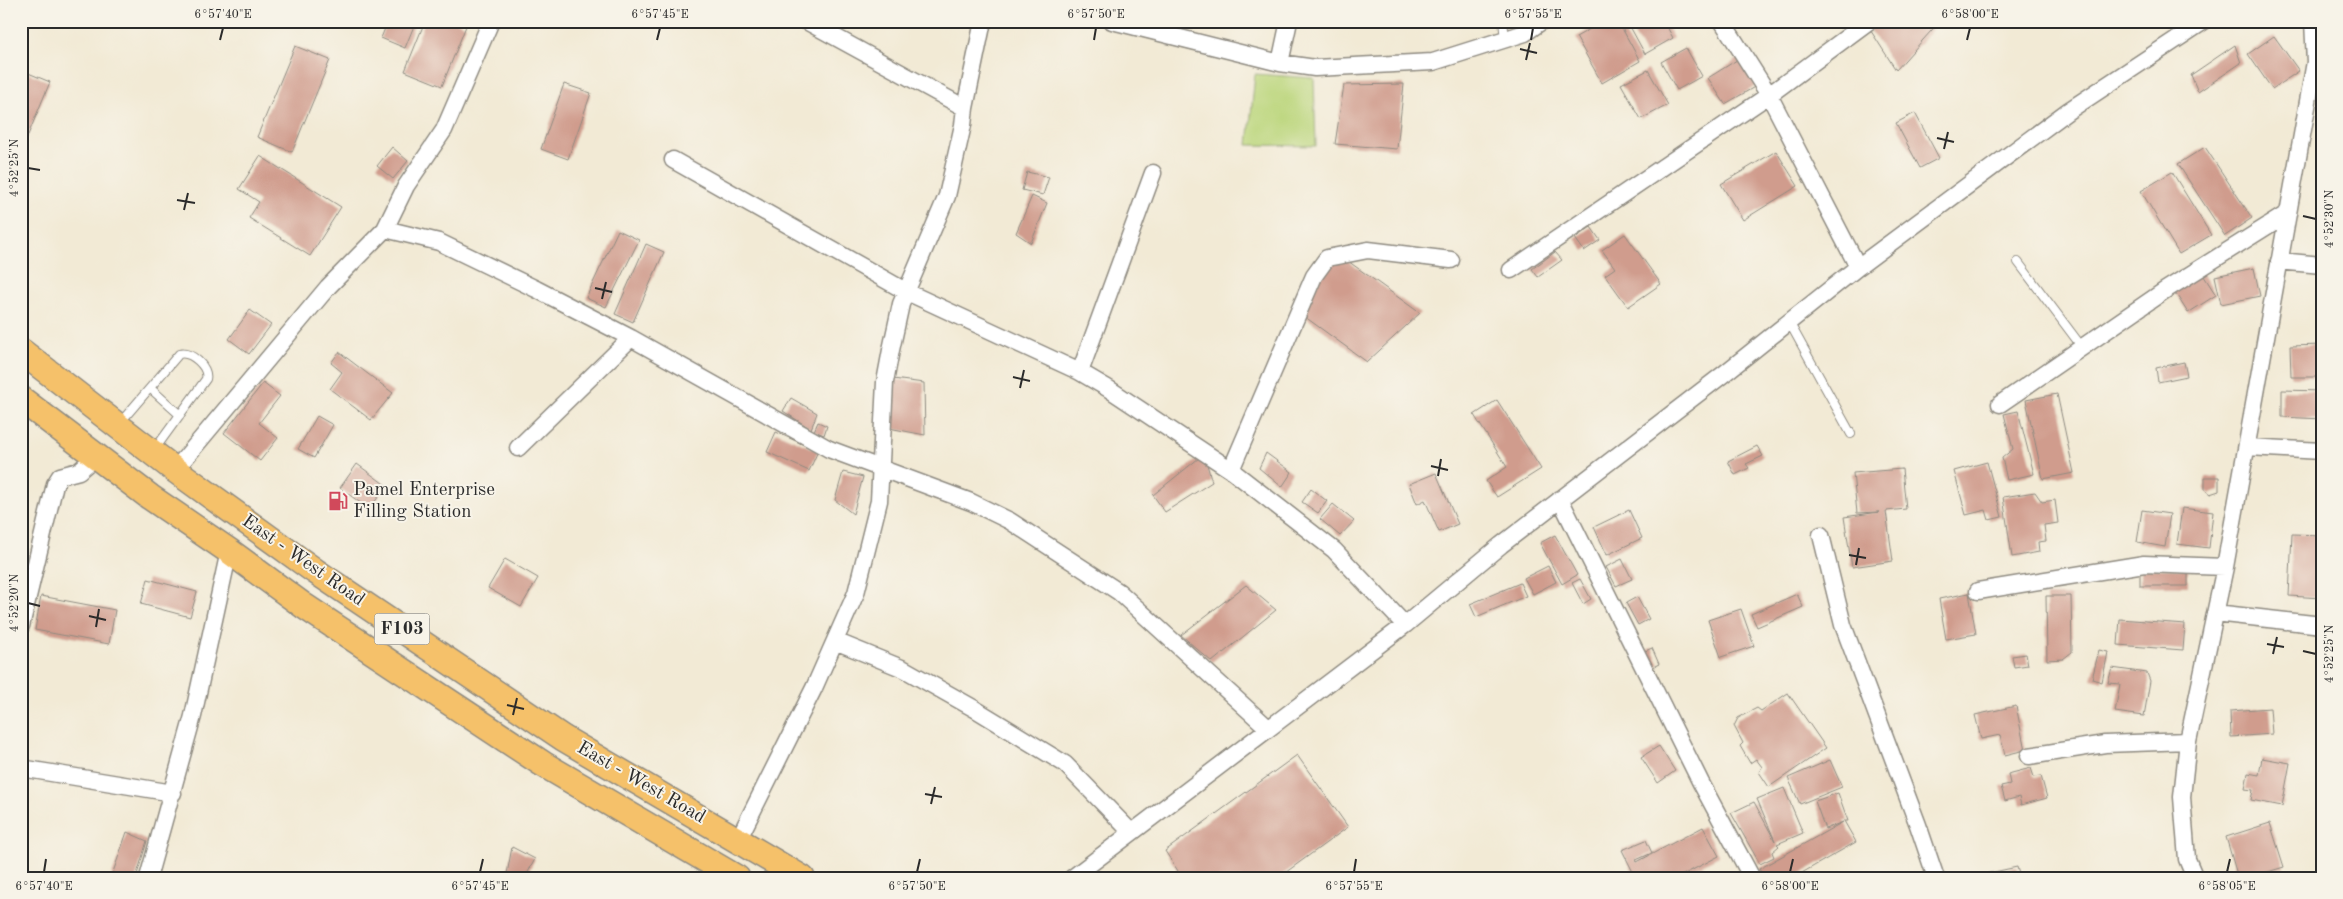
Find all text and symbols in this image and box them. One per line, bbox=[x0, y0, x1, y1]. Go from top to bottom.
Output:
text: 6°57'40"E bbox=[194, 8, 252, 21]
text: 6°57'45"E bbox=[631, 8, 689, 21]
text: 6°57'50"E bbox=[1067, 8, 1125, 21]
text: 6°57'55"E bbox=[1504, 8, 1562, 21]
text: 6°58'00"E bbox=[1941, 8, 1999, 21]
text: 4°52'25"N bbox=[8, 139, 21, 197]
text: 4°52'30"N bbox=[2323, 190, 2336, 248]
place label: Pamel Enterprise Filling Station bbox=[353, 481, 495, 522]
fuel station icon: Pamel Enterprise Filling Station bbox=[327, 490, 349, 512]
street label: East - West Road bbox=[238, 512, 368, 610]
text: 4°52'20"N bbox=[8, 574, 21, 632]
road number: F103 bbox=[374, 614, 430, 644]
text: 4°52'25"N bbox=[2323, 625, 2336, 683]
street label: East - West Road bbox=[574, 739, 709, 827]
text: 6°57'40"E bbox=[15, 880, 73, 893]
text: 6°57'45"E bbox=[451, 880, 509, 893]
text: 6°57'50"E bbox=[888, 880, 946, 893]
text: 6°57'55"E bbox=[1325, 880, 1383, 893]
text: 6°58'00"E bbox=[1761, 880, 1819, 893]
text: 6°58'05"E bbox=[2198, 880, 2256, 893]

